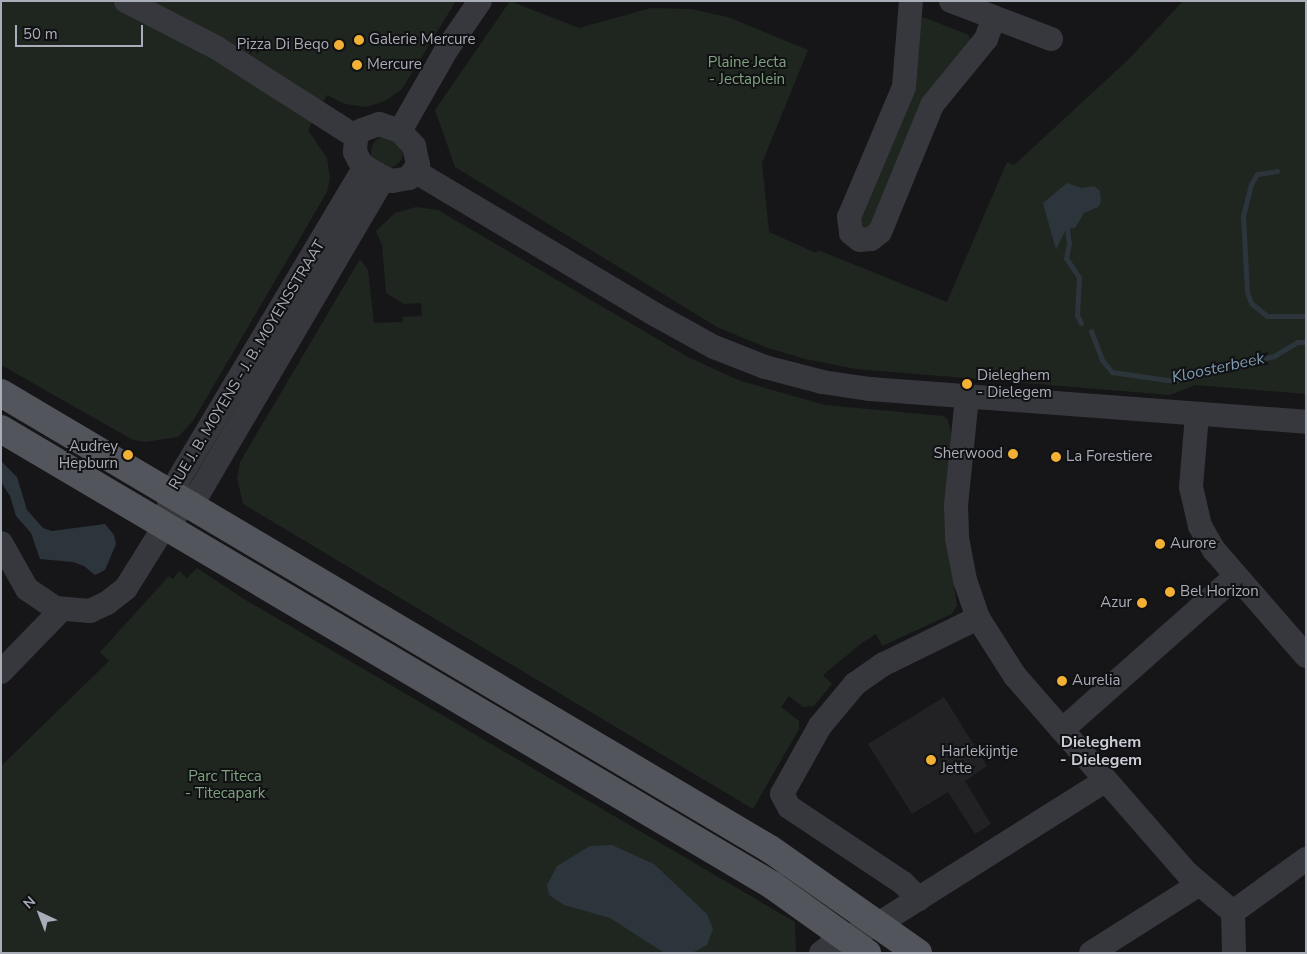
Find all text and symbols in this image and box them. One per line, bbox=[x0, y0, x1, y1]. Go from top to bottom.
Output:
scale bar bbox=[18, 15, 145, 47]
text: 50 m bbox=[23, 24, 58, 44]
place label: Galerie Mercure bbox=[369, 31, 476, 49]
marker: Galerie Mercure bbox=[353, 34, 365, 46]
place label: Pizza Di Beqo bbox=[237, 36, 329, 54]
marker: Pizza Di Beqo bbox=[333, 39, 345, 51]
park label: Plaine Jecta - Jectaplein bbox=[708, 53, 786, 88]
place label: Mercure bbox=[367, 56, 422, 74]
marker: Mercure bbox=[351, 59, 363, 71]
street label: RUE J. B. MOYENS - J. B. MOYENSSTRAAT bbox=[165, 237, 329, 493]
water label: Kloosterbeek bbox=[1170, 349, 1266, 387]
place label: Dieleghem - Dielegem bbox=[977, 366, 1052, 401]
marker: Dieleghem - Dielegem bbox=[961, 378, 973, 390]
place label: Audrey Hepburn bbox=[59, 437, 118, 472]
place label: Sherwood bbox=[934, 445, 1003, 463]
marker: Sherwood bbox=[1007, 448, 1019, 460]
place label: La Forestiere bbox=[1066, 448, 1153, 466]
marker: Audrey Hepburn bbox=[122, 449, 134, 461]
marker: La Forestiere bbox=[1050, 451, 1062, 463]
place label: Aurore bbox=[1170, 535, 1216, 553]
marker: Aurore bbox=[1154, 538, 1166, 550]
place label: Bel Horizon bbox=[1180, 583, 1259, 601]
marker: Bel Horizon bbox=[1164, 586, 1176, 598]
place label: Azur bbox=[1100, 594, 1132, 612]
marker: Azur bbox=[1136, 597, 1148, 609]
place label: Aurelia bbox=[1072, 672, 1120, 690]
marker: Aurelia bbox=[1056, 675, 1068, 687]
district label: Dieleghem - Dielegem bbox=[1060, 732, 1142, 770]
place label: Harlekijntje Jette bbox=[941, 742, 1018, 777]
marker: Harlekijntje Jette bbox=[925, 754, 937, 766]
park label: Parc Titeca - Titecapark bbox=[185, 767, 265, 802]
north arrow bbox=[15, 889, 65, 939]
text: N bbox=[19, 892, 40, 913]

